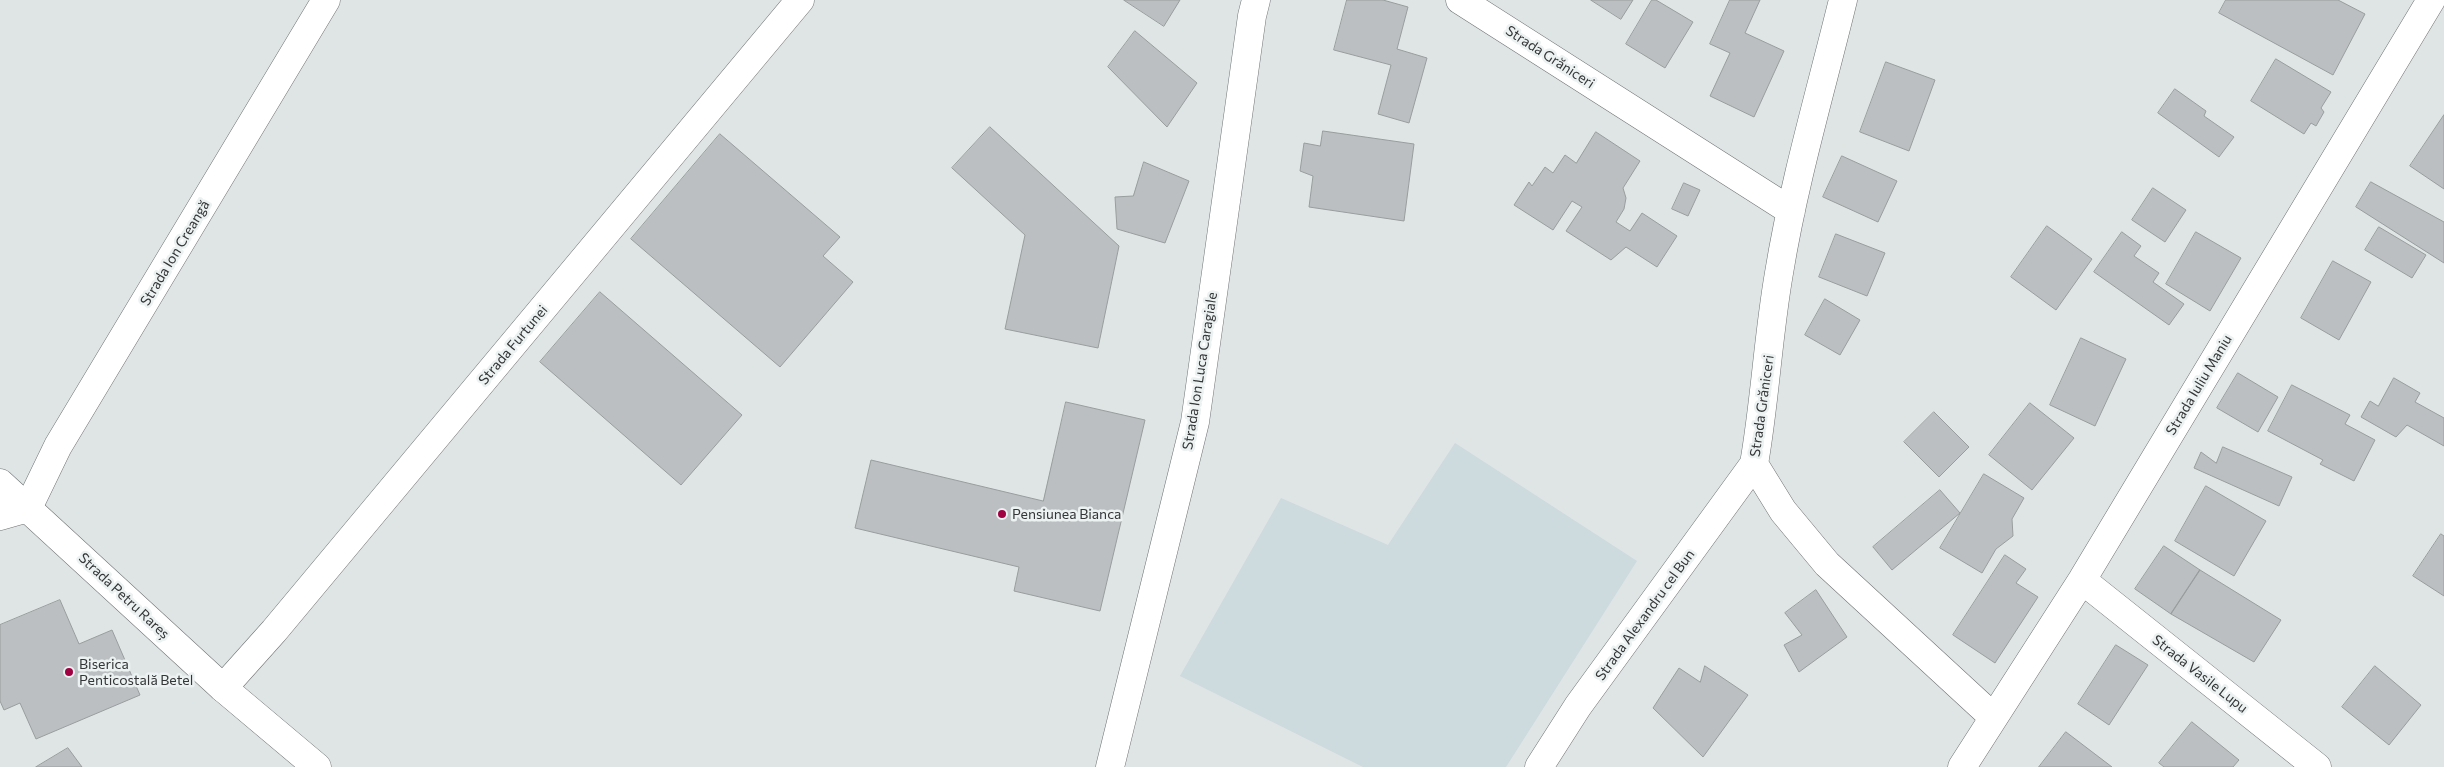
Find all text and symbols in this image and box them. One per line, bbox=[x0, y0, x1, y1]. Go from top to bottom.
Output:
street label: Strada Grăniceri bbox=[1502, 22, 1598, 92]
street label: Strada Ion Creangă bbox=[137, 197, 213, 309]
street label: Strada Ion Luca Caragiale bbox=[1179, 291, 1221, 451]
street label: Strada Furtunei bbox=[475, 302, 551, 388]
street label: Strada Iuliu Maniu bbox=[2162, 332, 2236, 438]
street label: Strada Grăniceri bbox=[1747, 354, 1777, 458]
place label: Pensiunea Bianca bbox=[1012, 506, 1121, 522]
marker: Pensiunea Bianca bbox=[996, 508, 1008, 520]
street label: Strada Alexandru cel Bun bbox=[1592, 546, 1698, 684]
street label: Strada Petru Rareș bbox=[75, 550, 173, 642]
street label: Strada Vasile Lupu bbox=[2149, 632, 2251, 716]
place label: Biserica Penticostală Betel bbox=[79, 656, 193, 689]
marker: Biserica Penticostală Betel bbox=[63, 666, 75, 678]

